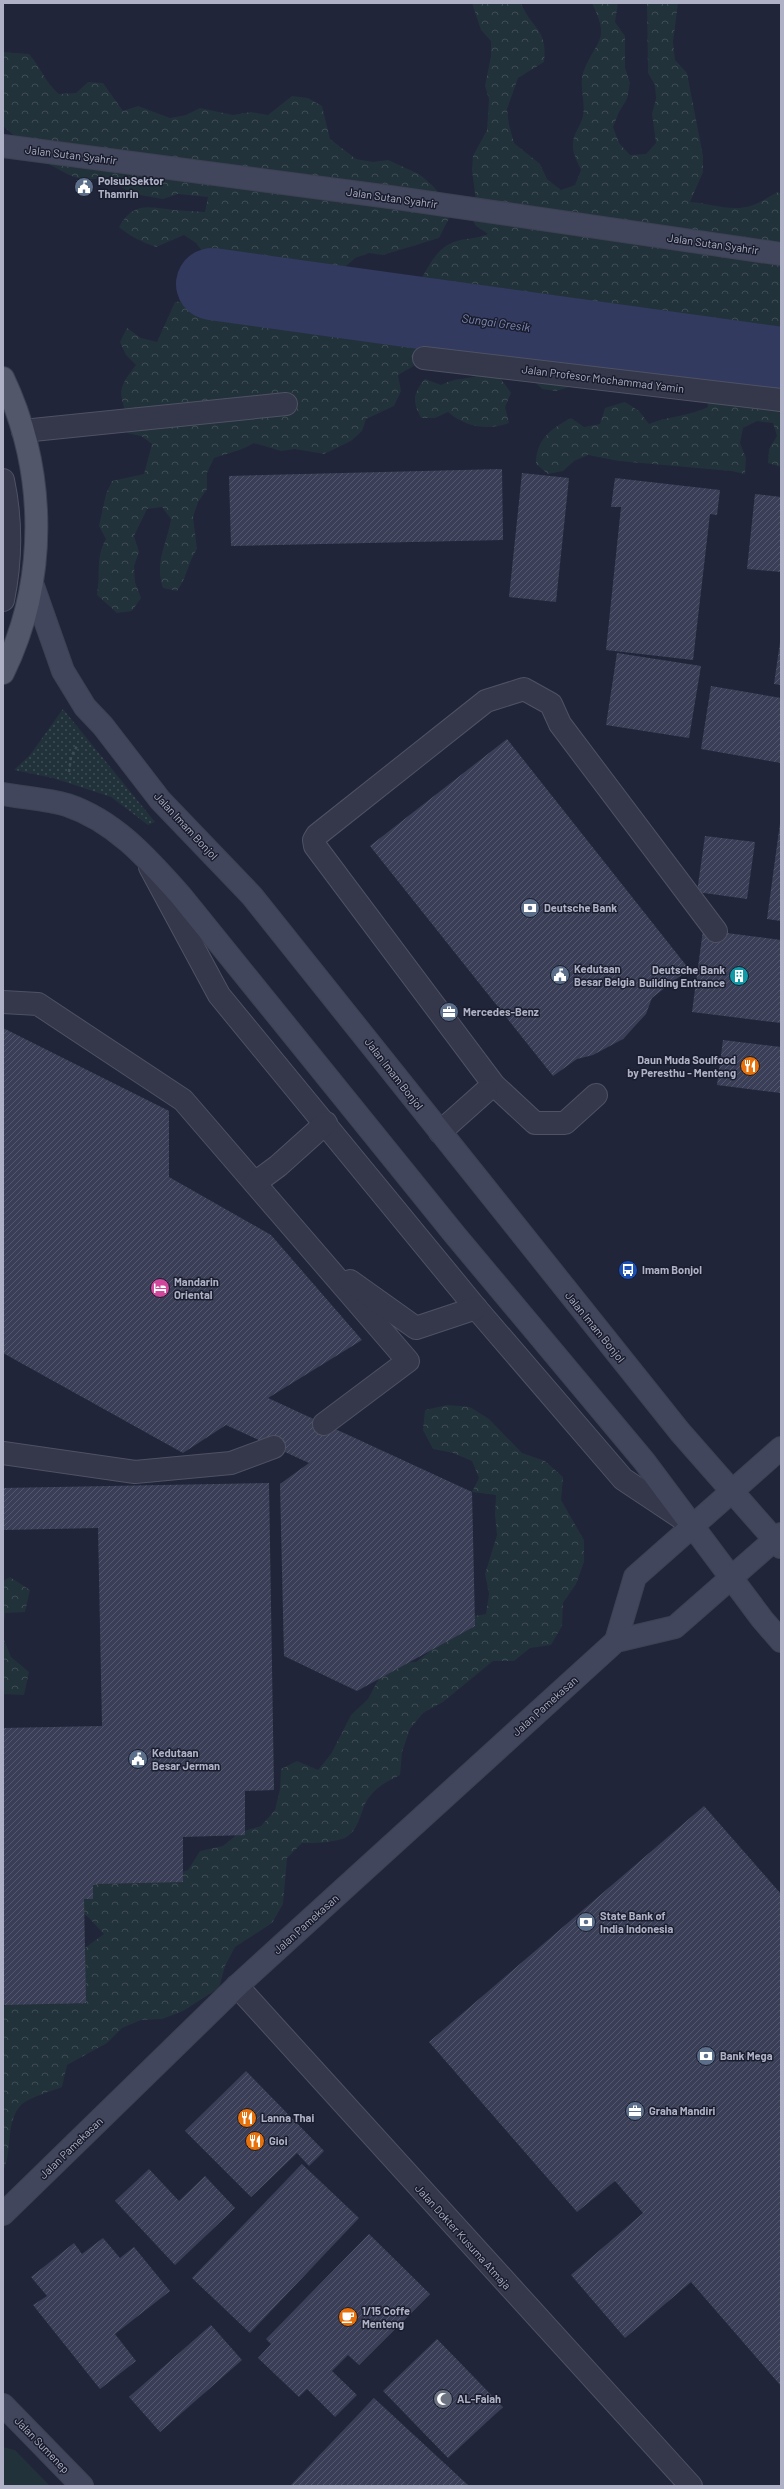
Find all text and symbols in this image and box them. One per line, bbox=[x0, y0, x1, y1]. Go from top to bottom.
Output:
street label: Jalan Sutan Syahrir bbox=[25, 142, 118, 167]
place label: PolsubSektor Thamrin bbox=[98, 174, 164, 200]
public building icon: PolsubSektor Thamrin bbox=[73, 176, 95, 198]
street label: Jalan Sutan Syahrir bbox=[346, 185, 439, 210]
street label: Jalan Sutan Syahrir bbox=[667, 231, 760, 256]
water label: Sungai Gresik bbox=[461, 310, 531, 334]
street label: Jalan Profesor Mochammad Yamin bbox=[521, 362, 685, 395]
street label: Jalan Imam Bonjol bbox=[152, 789, 221, 862]
bank icon: Deutsche Bank bbox=[519, 897, 541, 919]
place label: Deutsche Bank bbox=[544, 901, 617, 914]
place label: Kedutaan Besar Belgia bbox=[574, 962, 635, 988]
place label: Deutsche Bank Building Entrance bbox=[639, 963, 725, 989]
public building icon: Kedutaan Besar Belgia bbox=[549, 964, 571, 986]
building icon: Deutsche Bank Building Entrance bbox=[728, 965, 750, 987]
office icon: Mercedes-Benz bbox=[438, 1001, 460, 1023]
place label: Mercedes-Benz bbox=[463, 1005, 539, 1018]
street label: Jalan Imam Bonjol bbox=[362, 1035, 426, 1112]
place label: Daun Muda Soulfood by Peresthu - Menteng bbox=[627, 1053, 736, 1079]
restaurant icon: Daun Muda Soulfood by Peresthu - Menteng bbox=[739, 1055, 761, 1077]
bus stop icon: Imam Bonjol bbox=[617, 1259, 639, 1281]
place label: Imam Bonjol bbox=[642, 1263, 702, 1276]
place label: Mandarin Oriental bbox=[174, 1275, 219, 1301]
hotel icon: Mandarin Oriental bbox=[149, 1277, 171, 1299]
street label: Jalan Imam Bonjol bbox=[563, 1289, 628, 1365]
street label: Jalan Pamekasan bbox=[509, 1673, 580, 1738]
place label: Kedutaan Besar Jerman bbox=[152, 1746, 220, 1772]
public building icon: Kedutaan Besar Jerman bbox=[127, 1748, 149, 1770]
street label: Jalan Pamekasan bbox=[270, 1891, 341, 1956]
place label: State Bank of India Indonesia bbox=[600, 1909, 673, 1935]
bank icon: State Bank of India Indonesia bbox=[575, 1911, 597, 1933]
bank icon: Bank Mega bbox=[695, 2045, 717, 2067]
place label: Bank Mega bbox=[720, 2049, 773, 2062]
office icon: Graha Mandiri bbox=[624, 2100, 646, 2122]
place label: Graha Mandiri bbox=[649, 2104, 716, 2117]
restaurant icon: Lanna Thai bbox=[236, 2107, 258, 2129]
place label: Lanna Thai bbox=[261, 2111, 314, 2124]
street label: Jalan Pamekasan bbox=[36, 2114, 105, 2181]
restaurant icon: Gioi bbox=[244, 2130, 266, 2152]
place label: Gioi bbox=[269, 2134, 288, 2147]
street label: Jalan Dokter Kusuma Atmaja bbox=[413, 2181, 514, 2292]
place label: 1/15 Coffe Menteng bbox=[362, 2304, 410, 2330]
cafe icon: 1/15 Coffe Menteng bbox=[337, 2306, 359, 2328]
mosque icon: AL-Falah bbox=[432, 2388, 454, 2410]
place label: AL-Falah bbox=[457, 2392, 501, 2405]
street label: Jalan Sumenep bbox=[12, 2414, 72, 2476]

